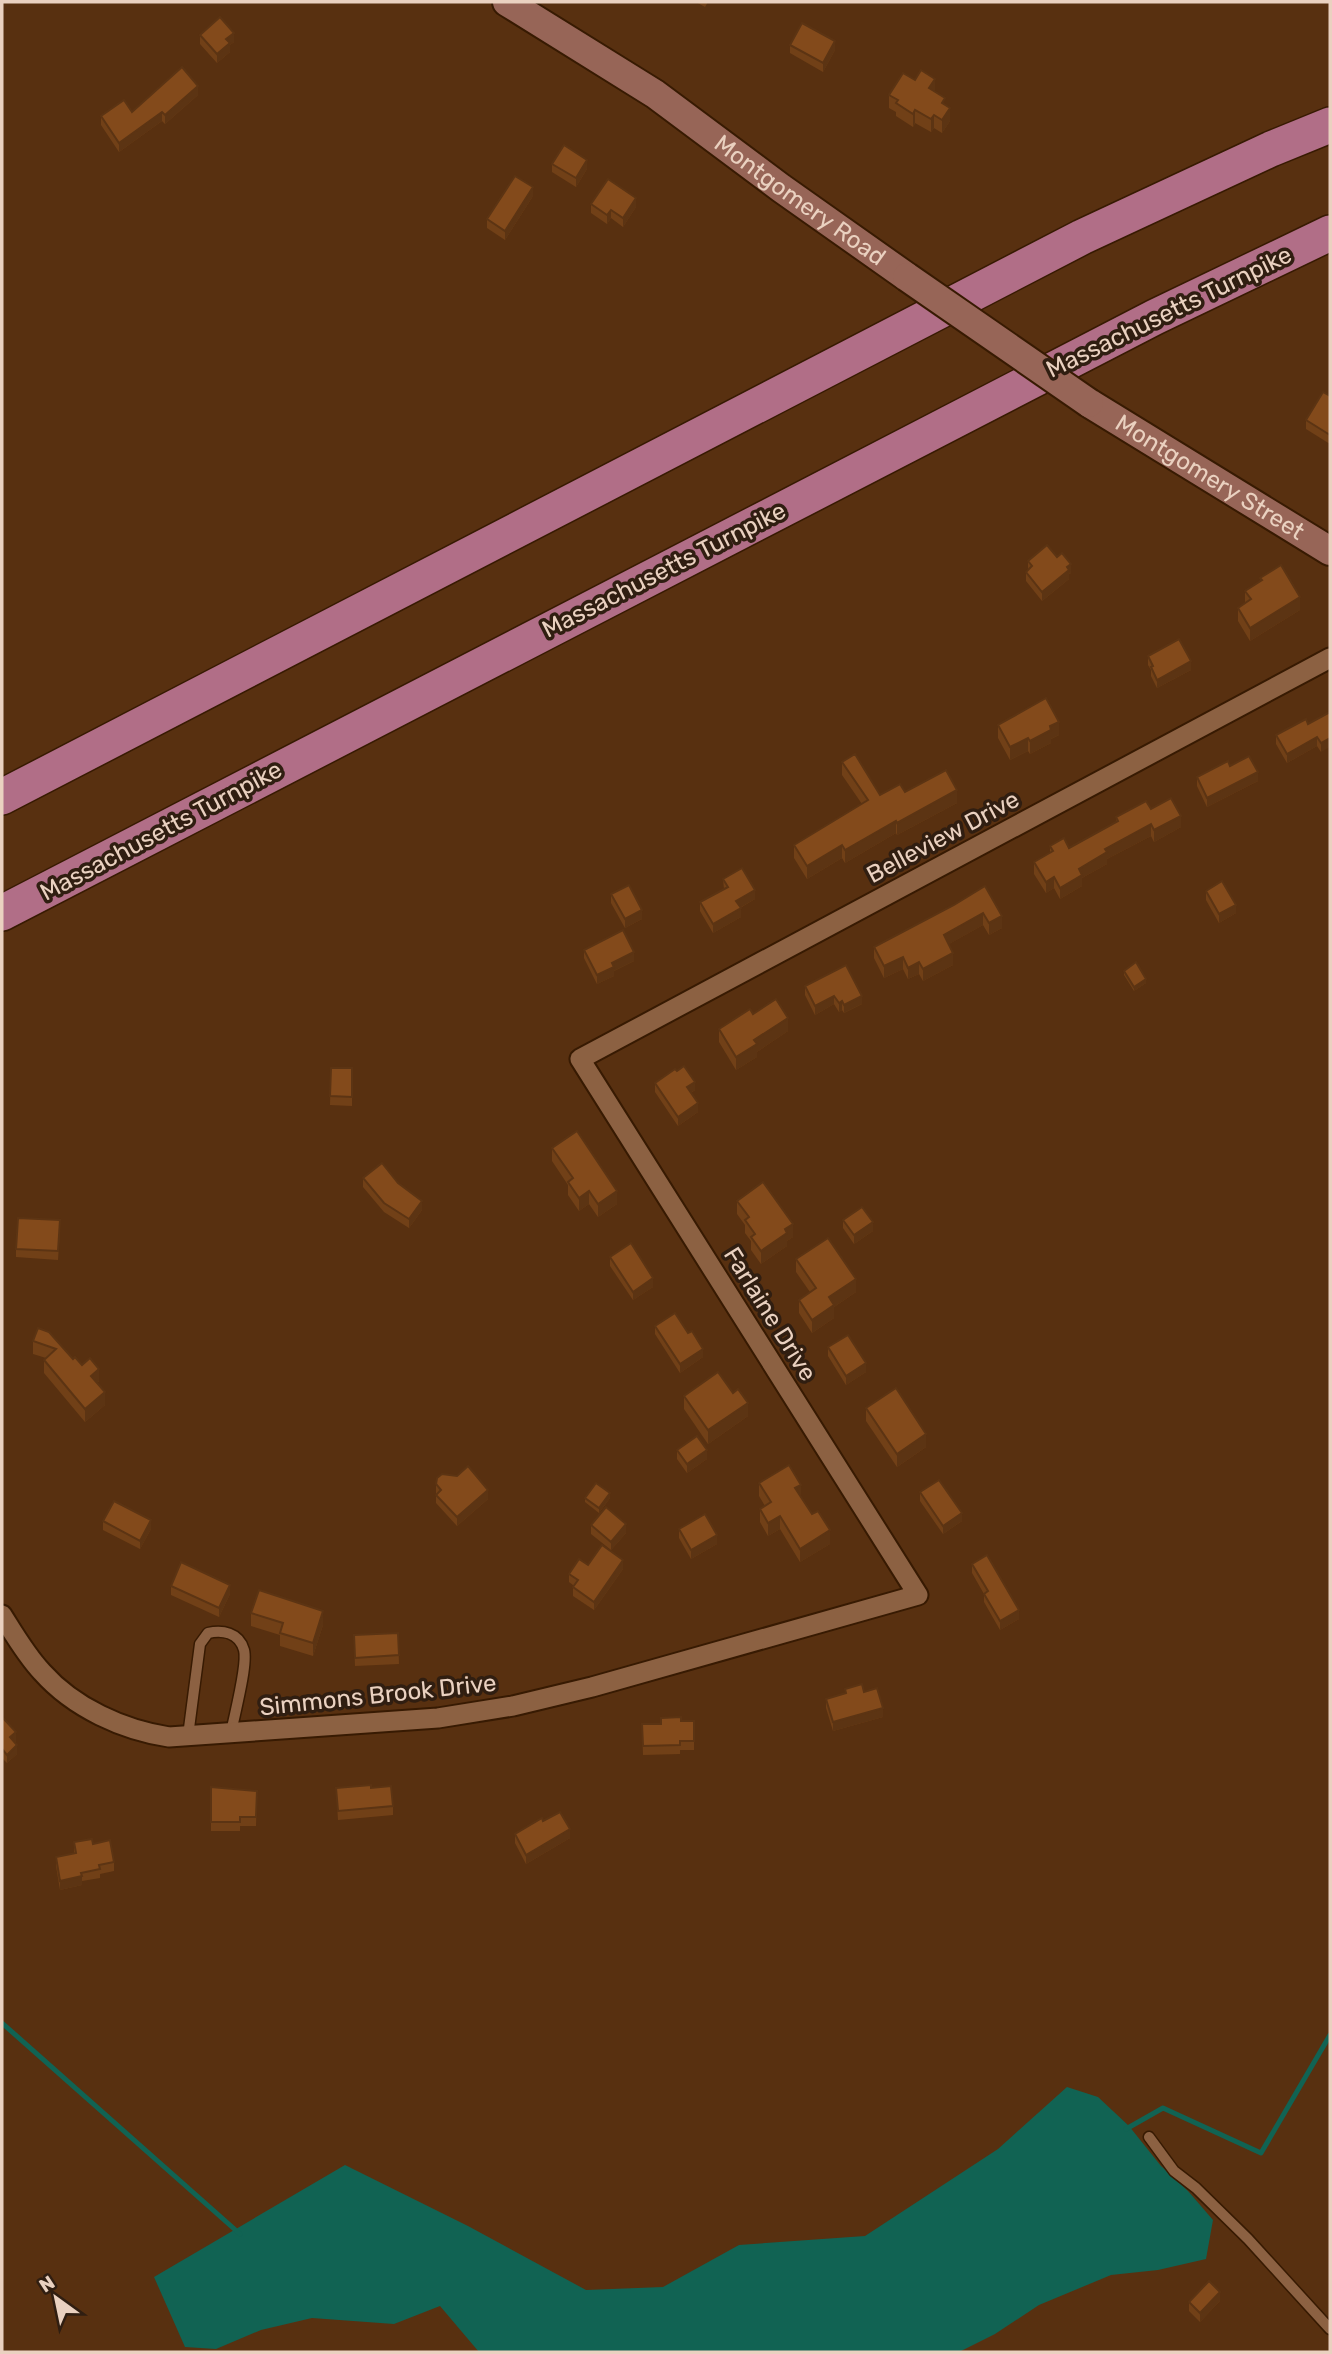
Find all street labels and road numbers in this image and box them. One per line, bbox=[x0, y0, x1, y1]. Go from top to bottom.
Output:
street label: Montgomery Road bbox=[709, 129, 891, 271]
street label: Massachusetts Turnpike bbox=[1042, 240, 1296, 384]
street label: Montgomery Street bbox=[1110, 409, 1310, 546]
street label: Massachusetts Turnpike bbox=[537, 496, 791, 644]
street label: Massachusetts Turnpike bbox=[35, 755, 287, 907]
street label: Belleview Drive bbox=[862, 785, 1024, 889]
street label: Farlaine Drive bbox=[718, 1242, 822, 1386]
street label: Simmons Brook Drive bbox=[258, 1669, 498, 1721]

